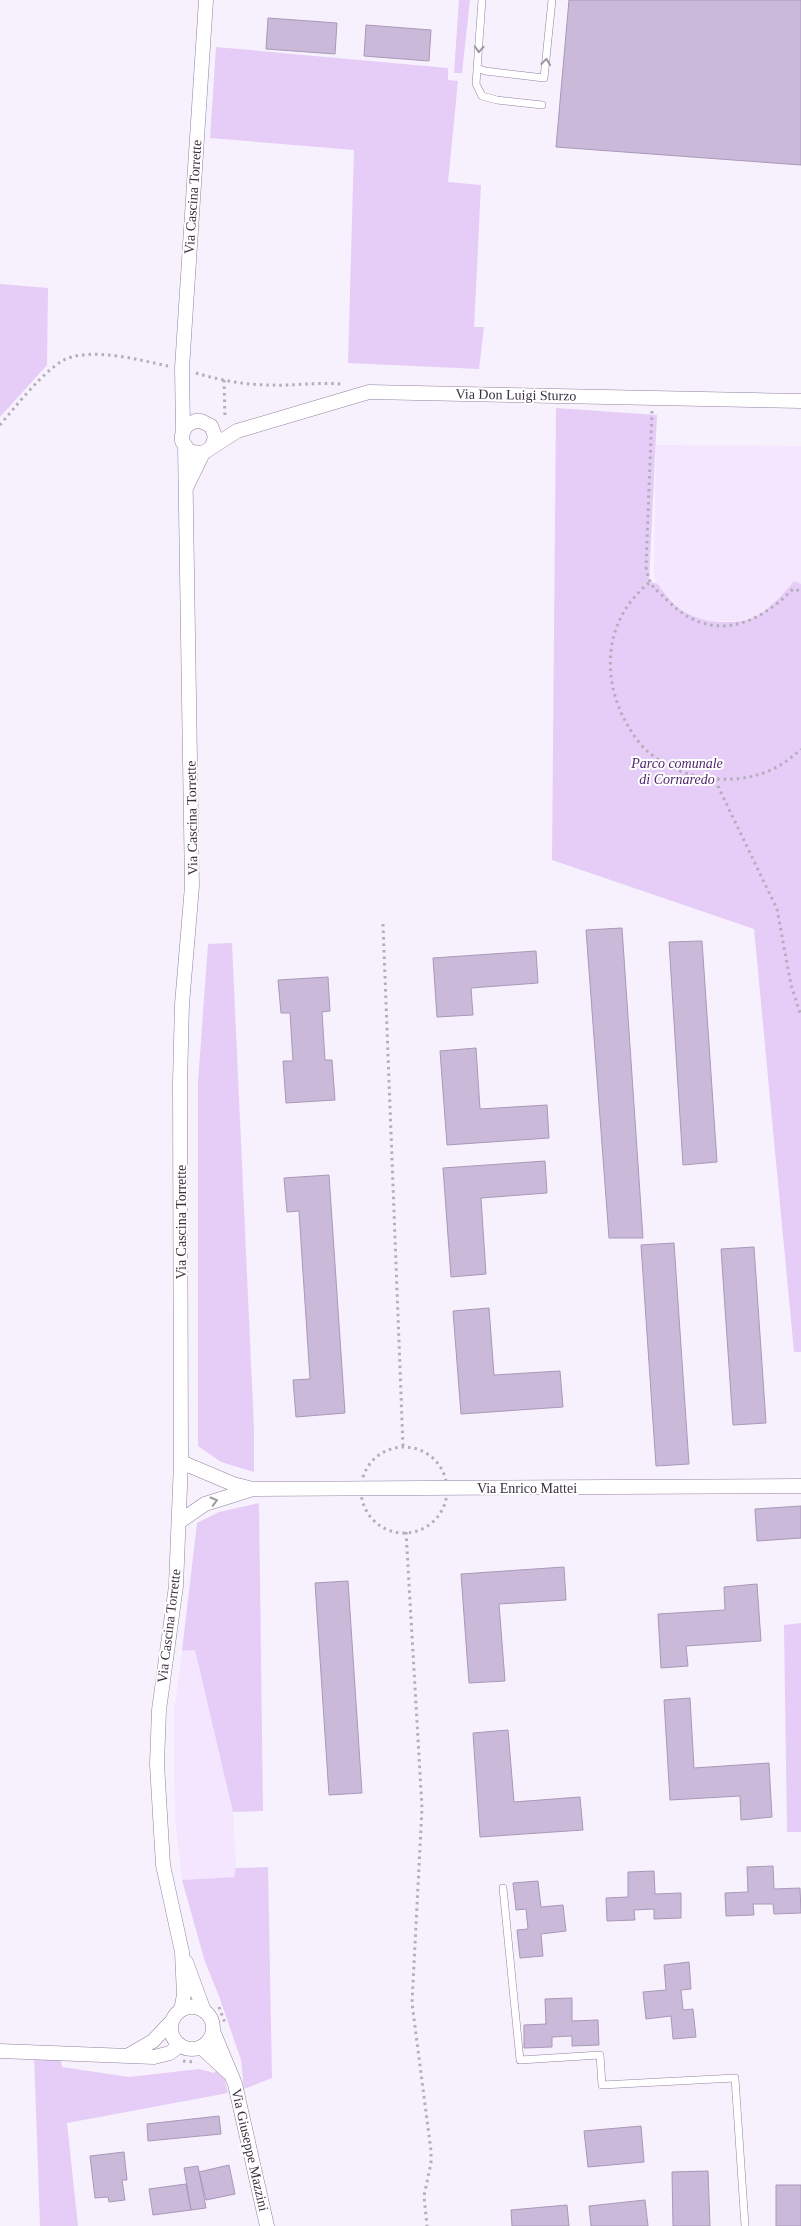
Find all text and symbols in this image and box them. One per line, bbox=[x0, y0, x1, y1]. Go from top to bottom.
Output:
one-way arrow bbox=[473, 45, 484, 53]
one-way arrow bbox=[540, 58, 551, 66]
street label: Via Cascina Torrette bbox=[182, 139, 204, 255]
street label: Via Don Luigi Sturzo bbox=[455, 386, 577, 404]
park label: Parco comunale di Cornaredo bbox=[630, 756, 723, 787]
street label: Via Cascina Torrette bbox=[184, 761, 200, 875]
street label: Via Cascina Torrette bbox=[174, 1165, 189, 1279]
street label: Via Enrico Mattei bbox=[477, 1481, 577, 1496]
one-way arrow bbox=[210, 1497, 218, 1507]
street label: Via Cascina Torrette bbox=[155, 1568, 183, 1684]
street label: Via Giuseppe Mazzini bbox=[229, 2087, 271, 2213]

